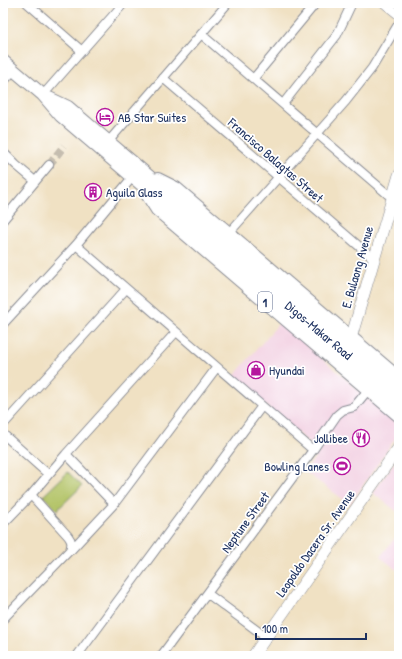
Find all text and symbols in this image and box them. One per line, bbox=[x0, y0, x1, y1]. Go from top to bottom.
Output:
hotel icon: AB Star Suites bbox=[95, 107, 115, 127]
place label: AB Star Suites bbox=[118, 108, 186, 126]
street label: Francisco Balagtas Street bbox=[224, 113, 328, 207]
building icon: Aguila Glass bbox=[83, 182, 103, 202]
place label: Aguila Glass bbox=[106, 183, 163, 201]
street label: E. Bulaong Avenue bbox=[337, 224, 377, 310]
road number: 1 bbox=[258, 292, 272, 312]
street label: Digos-Makar Road bbox=[281, 296, 357, 364]
shop icon: Hyundai bbox=[246, 360, 266, 380]
place label: Hyundai bbox=[269, 361, 305, 379]
restaurant icon: Jollibee bbox=[351, 428, 371, 448]
place label: Jollibee bbox=[314, 429, 348, 447]
sports icon: Bowling Lanes bbox=[332, 456, 352, 476]
place label: Bowling Lanes bbox=[264, 457, 329, 475]
street label: Leopoldo Dacera Sr. Avenue bbox=[271, 486, 359, 600]
street label: Neptune Street bbox=[217, 487, 274, 556]
scale bar bbox=[256, 615, 366, 641]
text: 100 m bbox=[262, 620, 288, 637]

